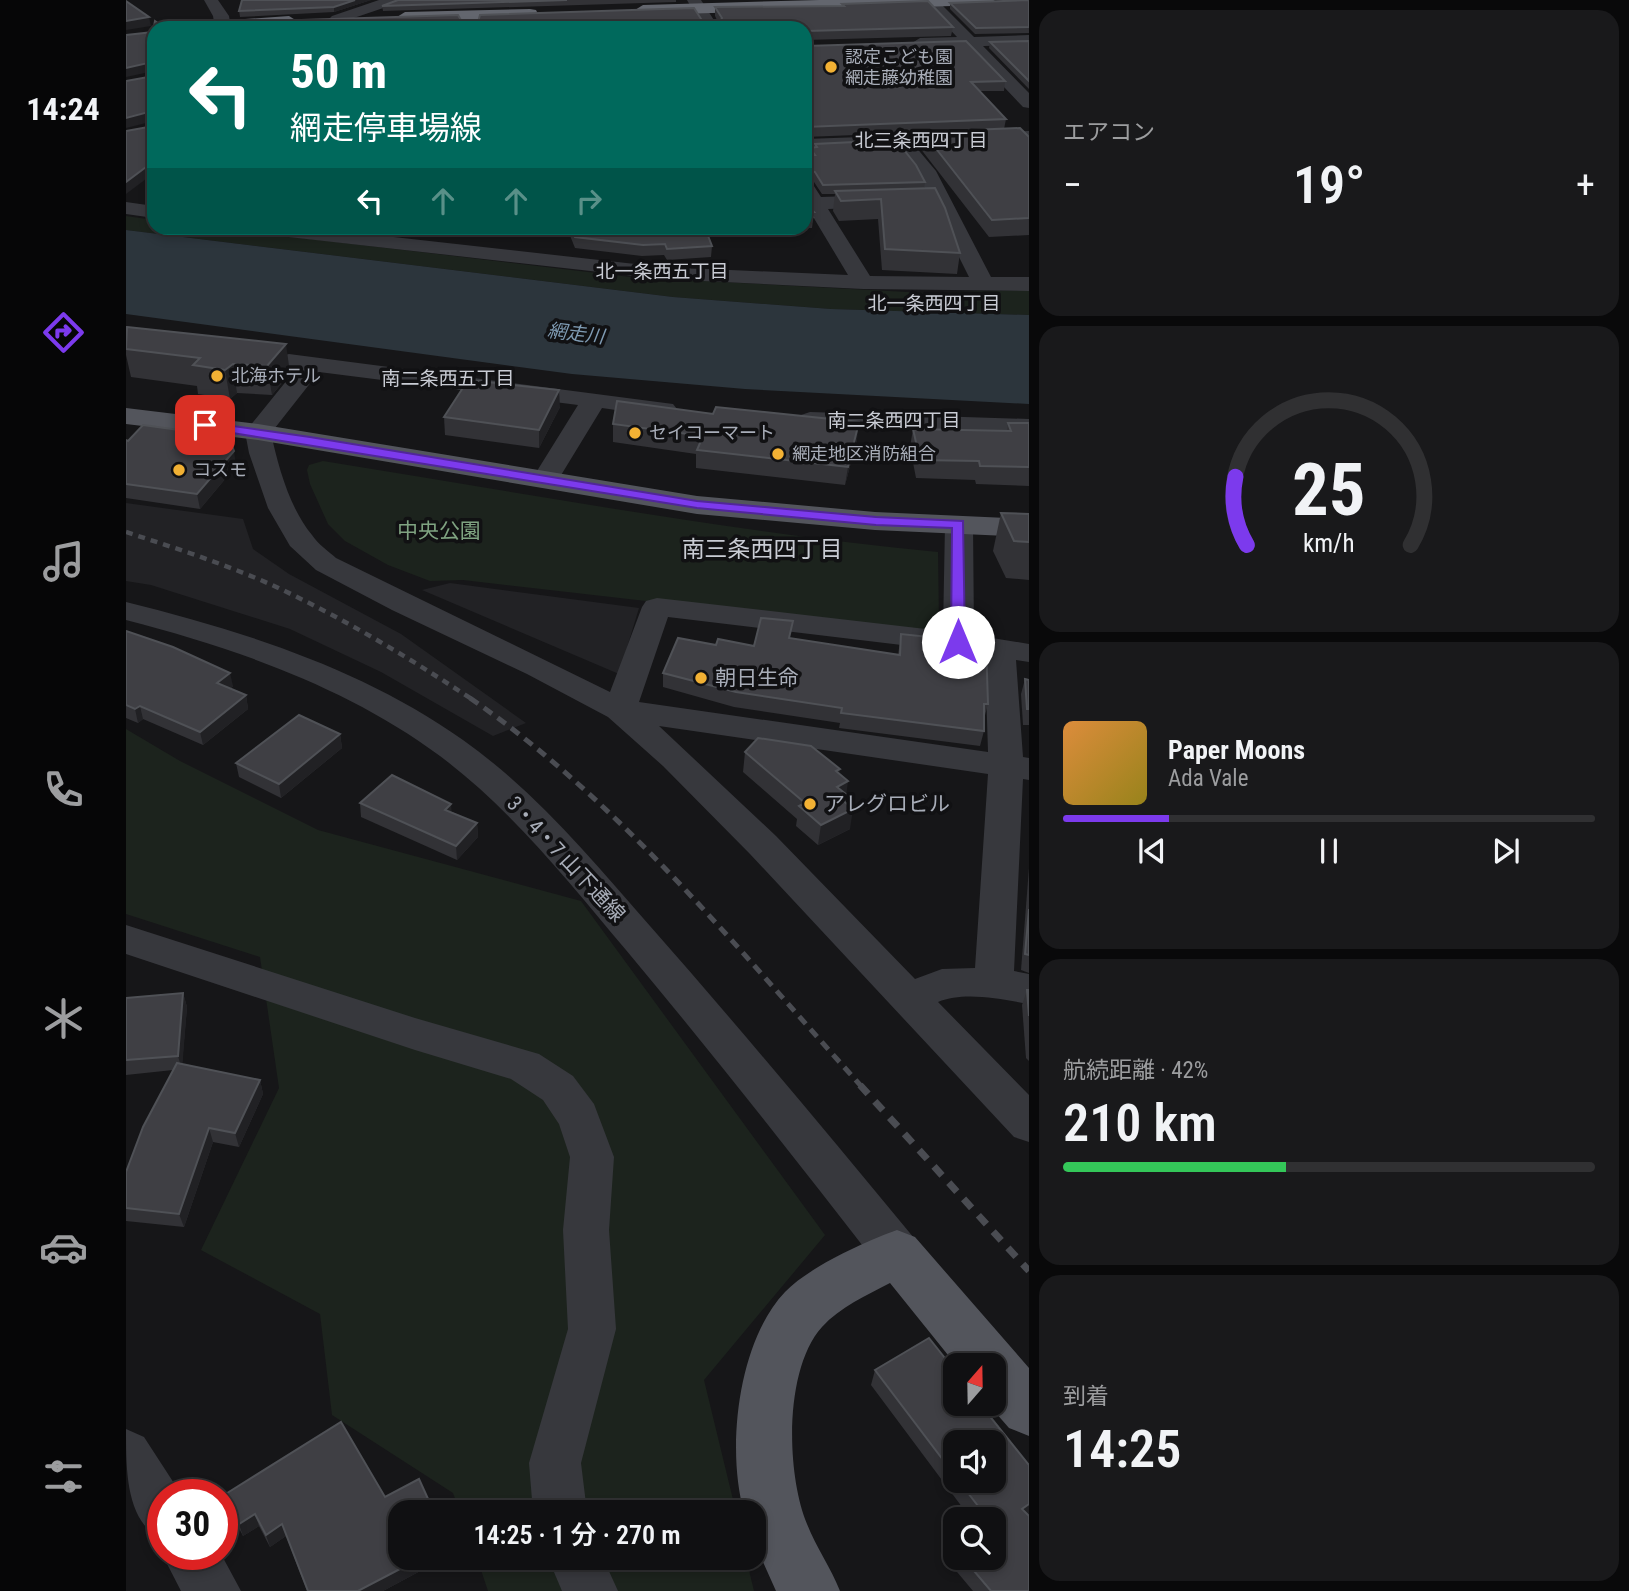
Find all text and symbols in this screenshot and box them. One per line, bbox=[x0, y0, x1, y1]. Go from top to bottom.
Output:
text: 50 m bbox=[290, 43, 387, 100]
place label: 認定こども園 網走藤幼稚園 bbox=[845, 46, 953, 88]
icon: left bbox=[175, 49, 266, 140]
marker: 認定こども園 網走藤幼稚園 bbox=[823, 59, 839, 75]
text: 14:24 bbox=[26, 90, 100, 128]
text: 網走停車場線 bbox=[290, 109, 482, 147]
text: エアコン bbox=[1063, 119, 1155, 146]
district label: 北三条西四丁目 bbox=[854, 129, 988, 152]
text: 19° bbox=[1293, 155, 1365, 216]
text: − bbox=[1063, 163, 1082, 207]
text: + bbox=[1576, 163, 1595, 207]
icon: left bbox=[351, 182, 389, 220]
icon: ahead bbox=[424, 182, 462, 220]
icon: ahead bbox=[497, 182, 535, 220]
icon: right bbox=[570, 182, 608, 220]
district label: 北一条西五丁目 bbox=[595, 260, 729, 283]
district label: 北一条西四丁目 bbox=[867, 292, 1001, 315]
icon: directions bbox=[39, 308, 88, 357]
water label: 網走川 bbox=[546, 319, 608, 349]
place label: 北海ホテル bbox=[231, 365, 321, 386]
district label: 南二条西五丁目 bbox=[381, 367, 515, 390]
marker: 北海ホテル bbox=[209, 368, 225, 384]
pin bbox=[175, 395, 235, 455]
icon: arrive bbox=[186, 406, 224, 444]
district label: 南二条西四丁目 bbox=[827, 409, 961, 432]
place label: セイコーマート bbox=[649, 422, 775, 443]
marker: セイコーマート bbox=[627, 425, 643, 441]
place label: 網走地区消防組合 bbox=[792, 443, 936, 464]
marker: 網走地区消防組合 bbox=[770, 446, 786, 462]
text: 25 bbox=[1292, 448, 1366, 534]
place label: コスモ bbox=[193, 459, 247, 480]
marker: コスモ bbox=[171, 462, 187, 478]
park label: 中央公園 bbox=[397, 519, 481, 543]
text: km/h bbox=[1303, 529, 1355, 558]
district label: 南三条西四丁目 bbox=[682, 536, 843, 563]
icon: music bbox=[39, 537, 88, 586]
position arrow bbox=[921, 605, 995, 679]
place label: 朝日生命 bbox=[715, 666, 799, 690]
marker: 朝日生命 bbox=[693, 670, 709, 686]
text: Paper Moons bbox=[1168, 735, 1305, 765]
icon: phone bbox=[39, 765, 88, 814]
text: Ada Vale bbox=[1168, 765, 1248, 792]
street label: 3・4・7 山下通線 bbox=[502, 792, 630, 926]
place label: アレグロビル bbox=[824, 792, 950, 816]
marker: アレグロビル bbox=[802, 796, 818, 812]
icon: previous bbox=[1133, 832, 1171, 870]
icon: pause bbox=[1310, 832, 1348, 870]
icon: next bbox=[1487, 832, 1525, 870]
icon: climate bbox=[39, 994, 88, 1043]
text: 航続距離 · 42% bbox=[1063, 1057, 1208, 1084]
text: 210 km bbox=[1063, 1093, 1217, 1154]
icon: car bbox=[39, 1223, 88, 1272]
north arrow bbox=[943, 1353, 1006, 1416]
map controls bbox=[943, 1353, 1006, 1570]
text: 到着 bbox=[1063, 1383, 1109, 1410]
text: 14:25 bbox=[1063, 1419, 1181, 1480]
button: sound bbox=[943, 1430, 1006, 1493]
icon: filters bbox=[39, 1452, 88, 1501]
speed limit sign: 30 bbox=[147, 1479, 238, 1570]
button: search bbox=[943, 1507, 1006, 1570]
text: 14:25 · 1 分 · 270 m bbox=[473, 1520, 681, 1550]

